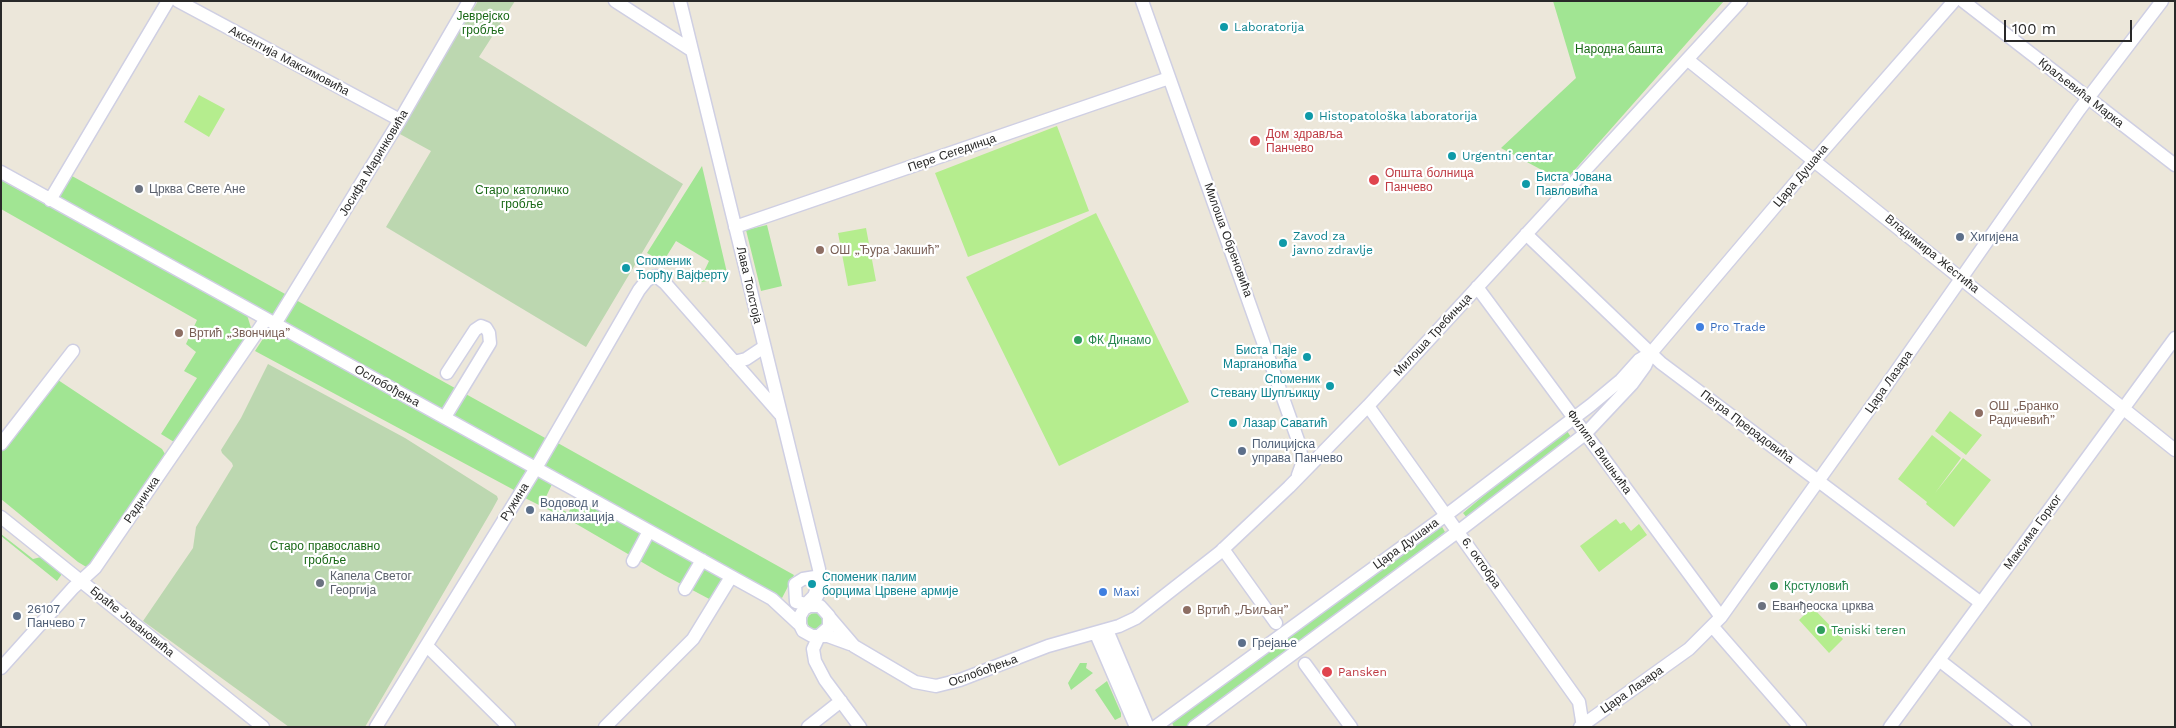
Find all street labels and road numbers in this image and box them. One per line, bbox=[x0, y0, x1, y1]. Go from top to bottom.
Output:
street label: Аксентија Максимовића bbox=[226, 23, 352, 99]
street label: Краљевића Марка bbox=[2036, 55, 2126, 131]
street label: Јосифа Маринковића bbox=[337, 107, 411, 219]
street label: Пере Сегединца bbox=[906, 131, 998, 175]
street label: Цара Душана bbox=[1771, 142, 1831, 210]
street label: Милоша Обреновића bbox=[1201, 181, 1255, 299]
street label: Владимира Жестића bbox=[1882, 212, 1982, 296]
street label: Лава Толстоја bbox=[733, 245, 765, 325]
street label: Милоша Требињца bbox=[1391, 291, 1475, 379]
street label: Цара Лазара bbox=[1862, 348, 1916, 416]
street label: Ослобођења bbox=[352, 362, 422, 410]
street label: Петра Прерадовића bbox=[1697, 387, 1797, 467]
street label: Филипа Вишњића bbox=[1564, 407, 1634, 497]
street label: Радничка bbox=[121, 474, 163, 526]
street label: Ружина bbox=[498, 480, 532, 524]
street label: Максима Горког bbox=[2001, 492, 2065, 572]
street label: Цара Душана bbox=[1371, 515, 1441, 573]
street label: 6. октобра bbox=[1458, 535, 1504, 591]
street label: Браће Јовановића bbox=[87, 584, 177, 660]
street label: Ослобођења bbox=[946, 652, 1020, 690]
street label: Цара Лазара bbox=[1598, 663, 1666, 717]

